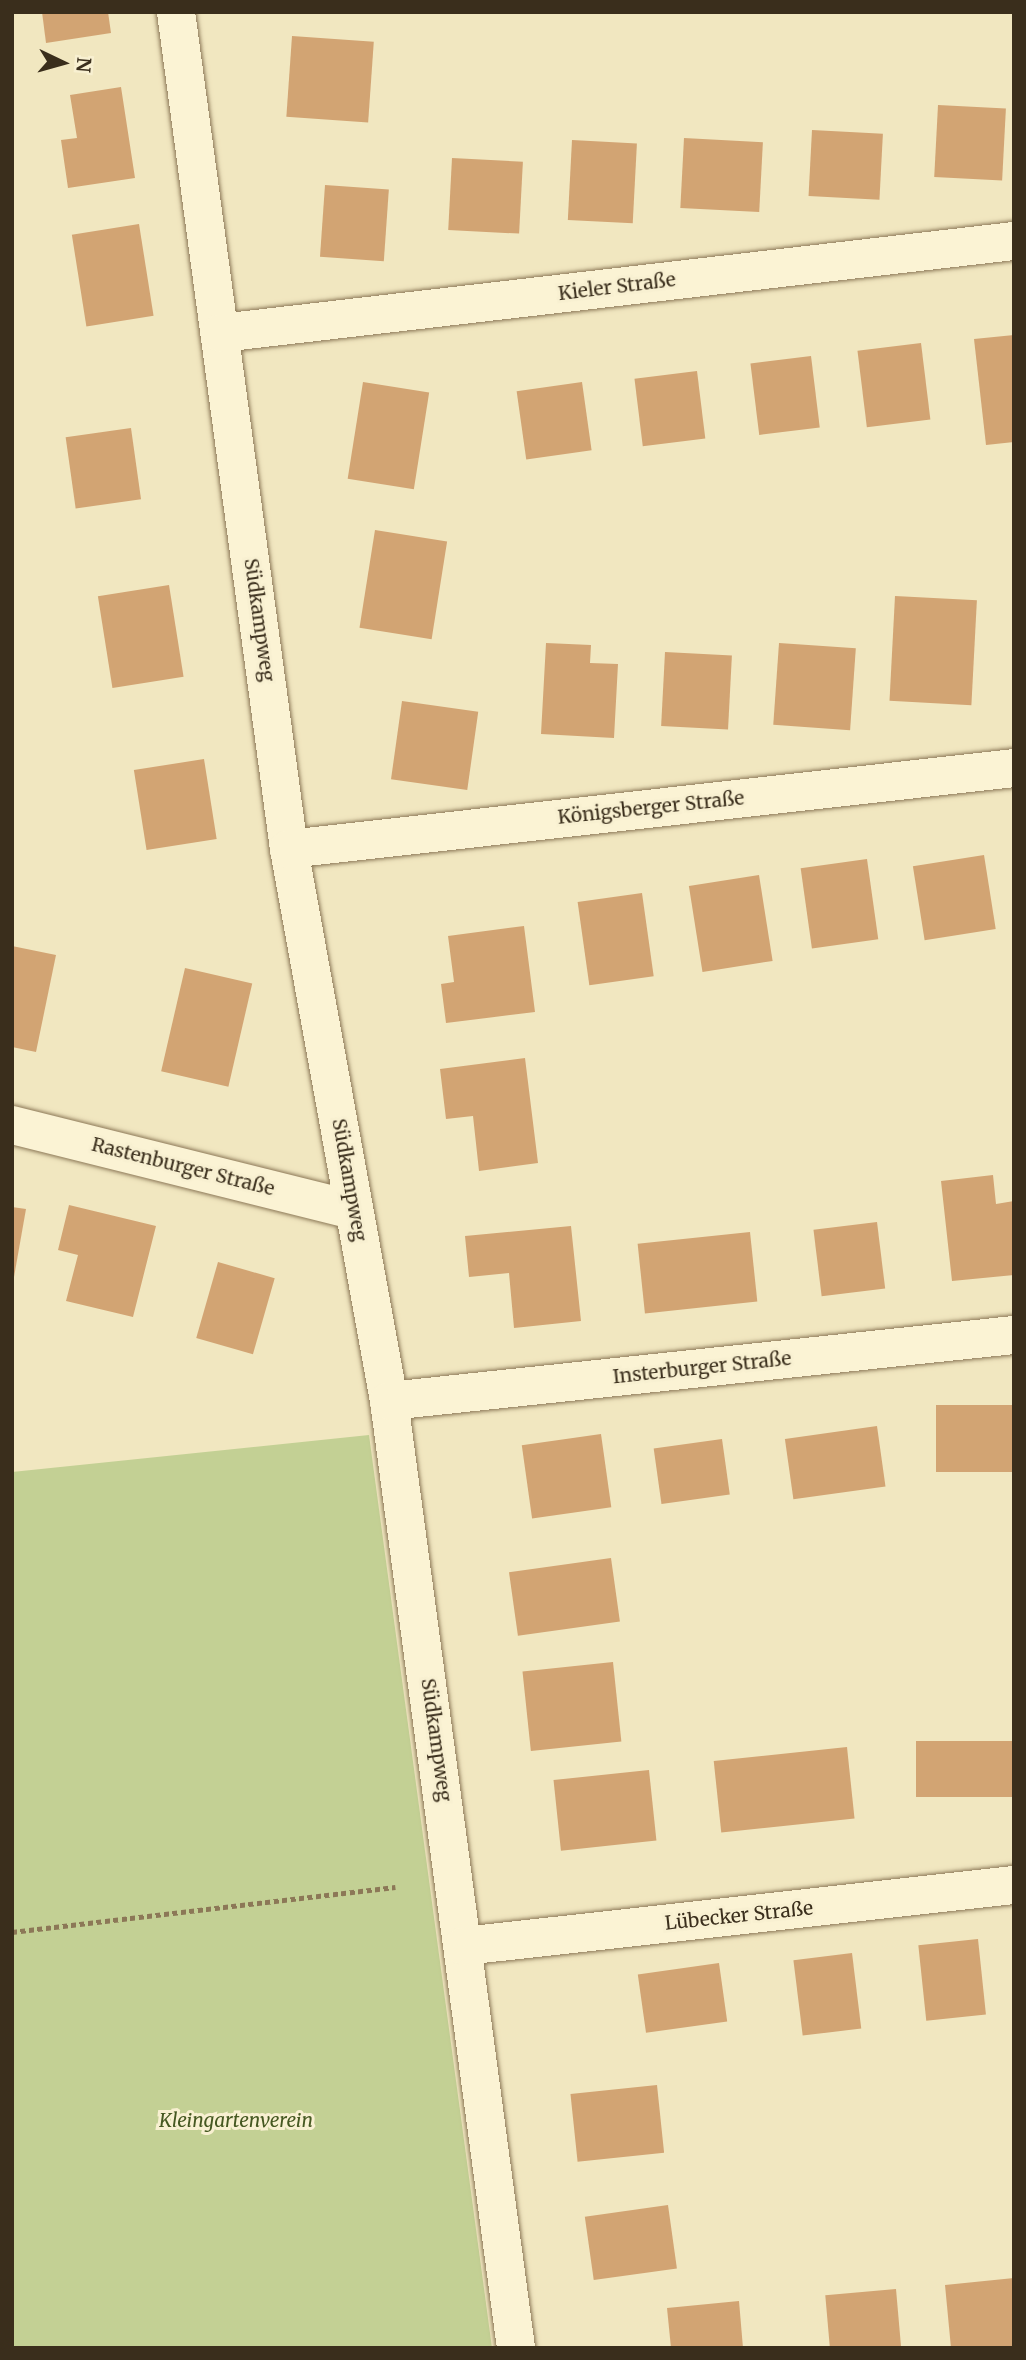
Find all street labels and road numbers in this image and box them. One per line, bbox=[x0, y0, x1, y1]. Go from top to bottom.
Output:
street label: Kieler Straße bbox=[557, 268, 677, 306]
street label: Südkampweg bbox=[239, 557, 279, 683]
street label: Königsberger Straße bbox=[557, 787, 745, 829]
street label: Südkampweg bbox=[327, 1117, 371, 1243]
street label: Rastenburger Straße bbox=[89, 1133, 277, 1201]
street label: Insterburger Straße bbox=[612, 1347, 792, 1389]
street label: Südkampweg bbox=[416, 1677, 456, 1803]
street label: Lübecker Straße bbox=[664, 1897, 814, 1935]

